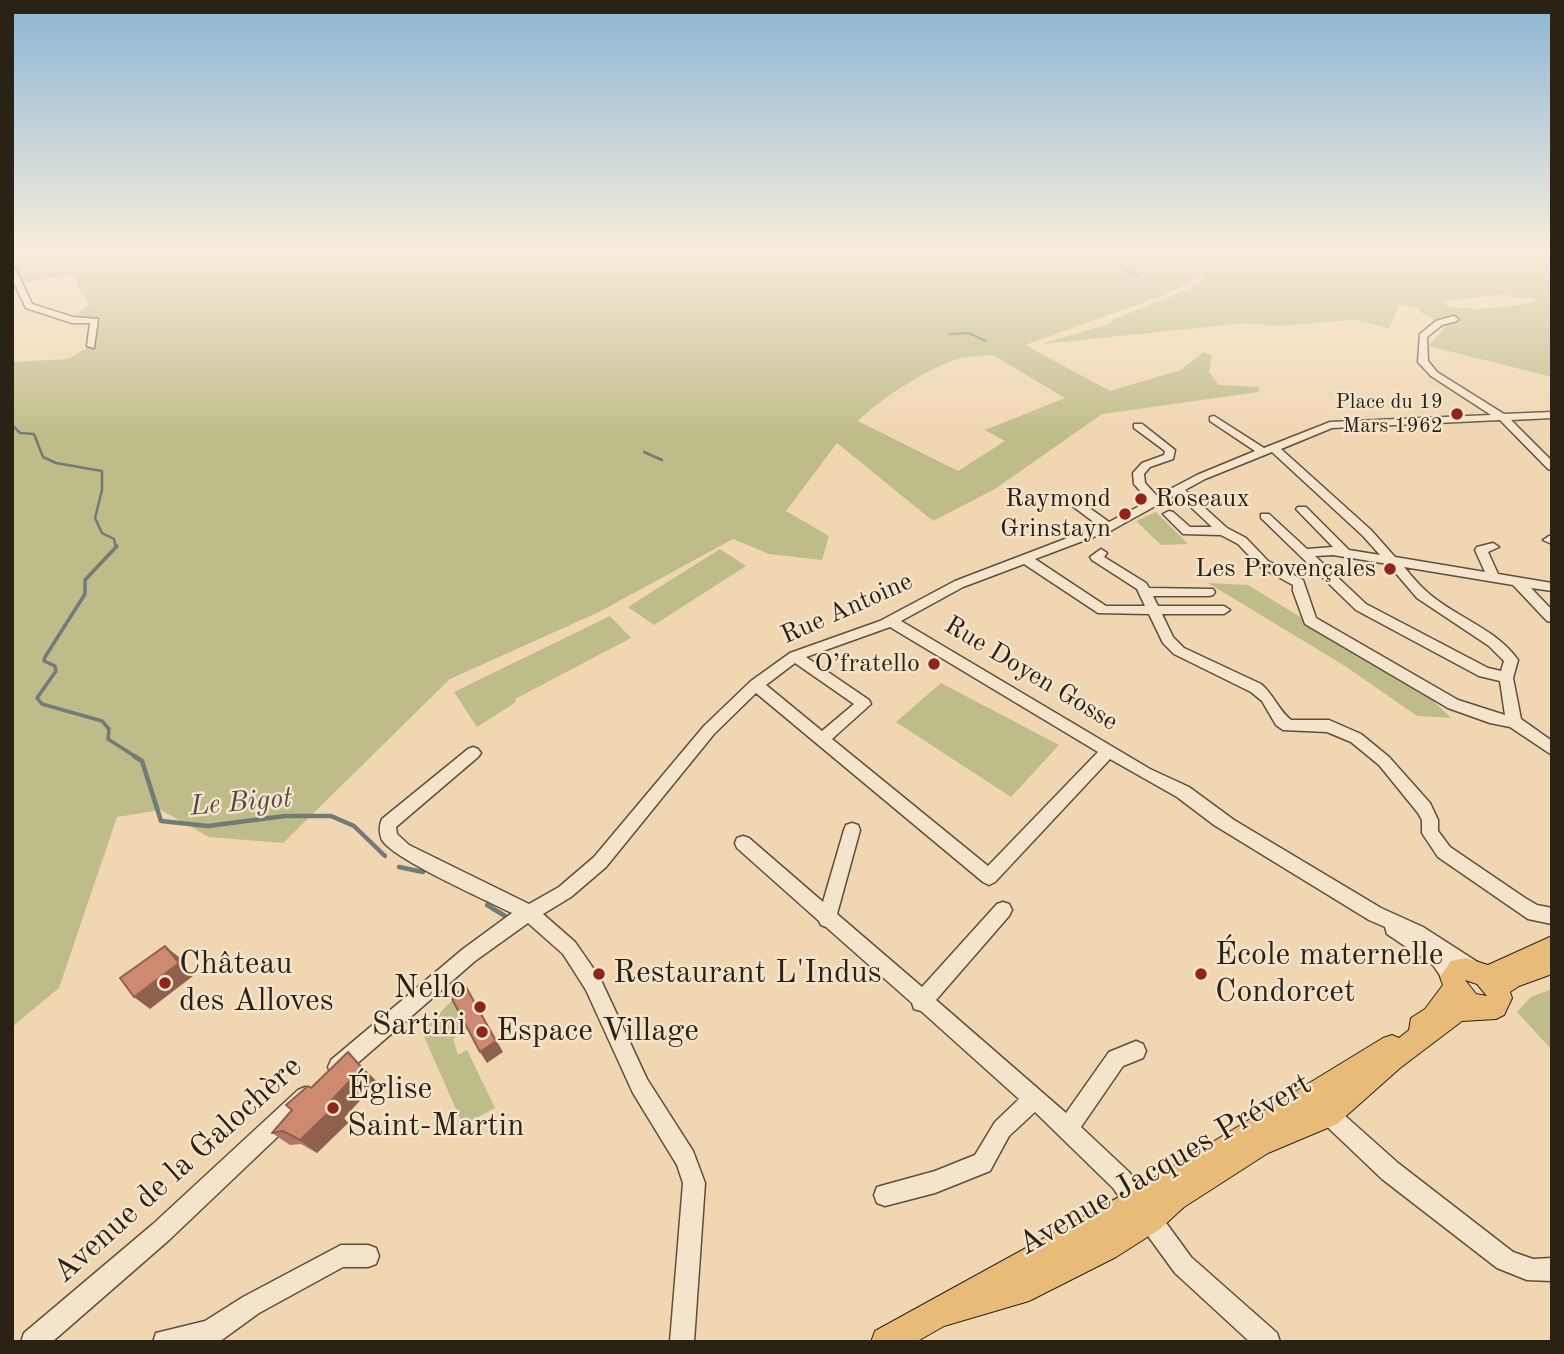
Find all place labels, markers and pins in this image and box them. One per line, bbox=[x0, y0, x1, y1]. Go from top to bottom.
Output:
place label: Place du 19 Mars 1962 bbox=[1336, 389, 1443, 439]
marker: Place du 19 Mars 1962 bbox=[1449, 406, 1465, 422]
place label: Raymond Grinstayn bbox=[1000, 483, 1111, 544]
place label: Roseaux bbox=[1155, 483, 1250, 515]
marker: Roseaux bbox=[1133, 491, 1149, 507]
marker: Raymond Grinstayn bbox=[1117, 506, 1133, 522]
place label: Les Provençales bbox=[1195, 553, 1376, 585]
marker: Les Provençales bbox=[1382, 561, 1398, 577]
place label: O’fratello bbox=[814, 648, 920, 680]
marker: O’fratello bbox=[926, 656, 942, 672]
place label: École maternelle Condorcet bbox=[1215, 937, 1443, 1012]
place label: Château des Alloves bbox=[179, 946, 334, 1021]
place label: Restaurant L'Indus bbox=[613, 955, 882, 993]
marker: Restaurant L'Indus bbox=[591, 966, 607, 982]
marker: École maternelle Condorcet bbox=[1193, 966, 1209, 982]
place label: Nello Sartini bbox=[371, 970, 466, 1045]
marker: Château des Alloves bbox=[157, 975, 173, 991]
marker: Nello Sartini bbox=[472, 999, 488, 1015]
place label: Espace Village bbox=[496, 1013, 699, 1051]
marker: Espace Village bbox=[474, 1024, 490, 1040]
place label: Église Saint-Martin bbox=[347, 1071, 524, 1146]
marker: Église Saint-Martin bbox=[325, 1100, 341, 1116]

